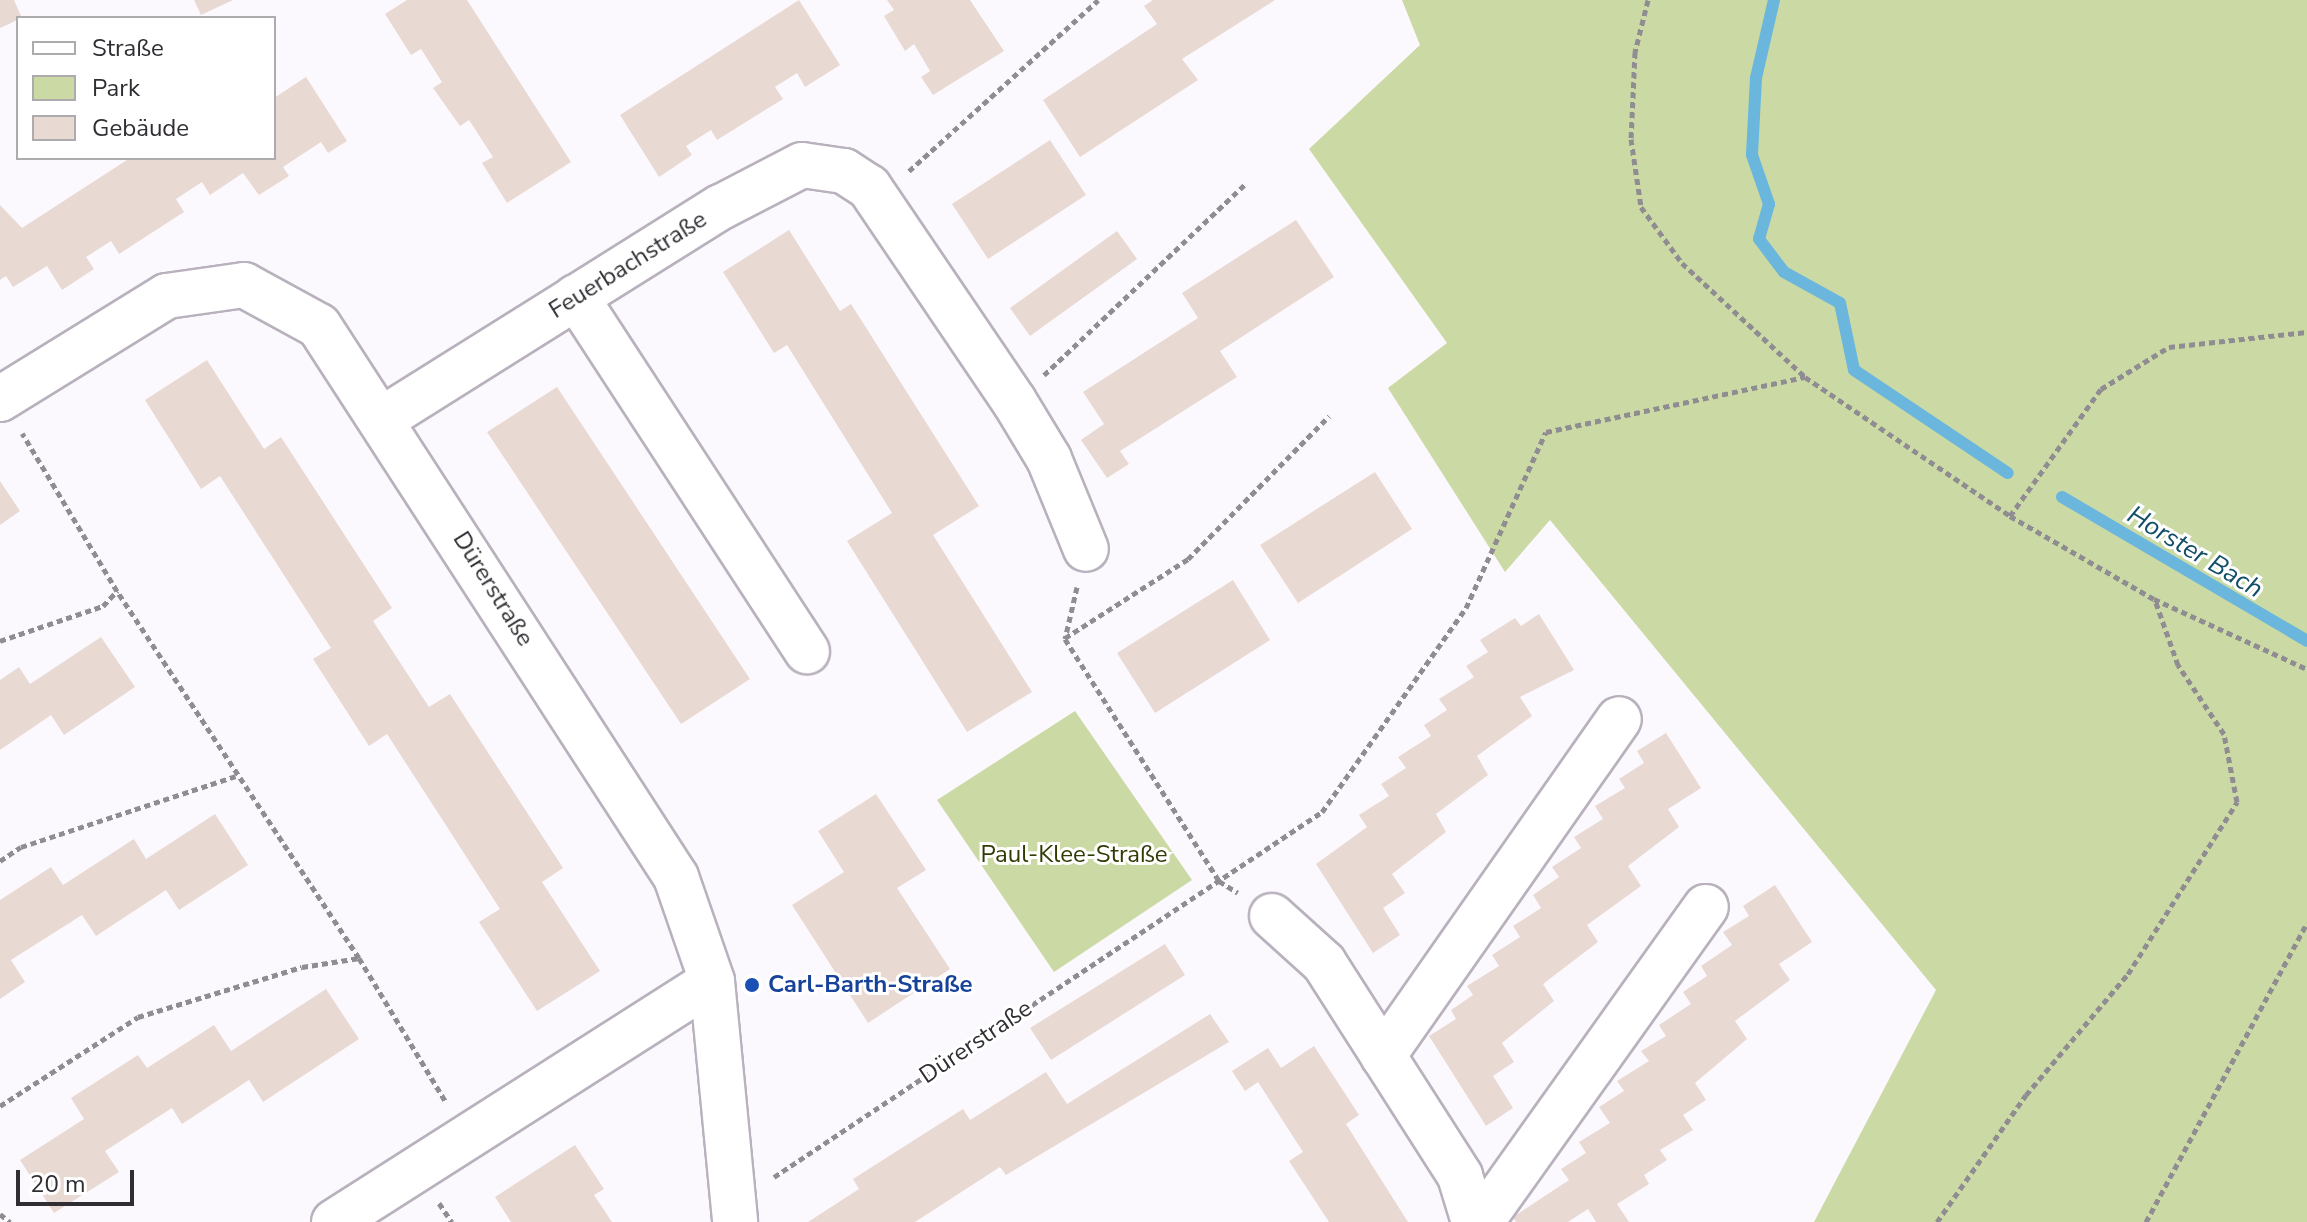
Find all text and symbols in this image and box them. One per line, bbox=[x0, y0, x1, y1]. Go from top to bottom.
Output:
legend bbox=[16, 16, 276, 160]
text: Straße bbox=[92, 32, 164, 64]
text: Park bbox=[92, 72, 140, 104]
text: Gebäude bbox=[92, 112, 189, 144]
street label: Feuerbachstraße bbox=[544, 205, 712, 325]
water label: Horster Bach bbox=[2121, 499, 2269, 605]
street label: Dürerstraße bbox=[446, 526, 540, 652]
park label: Paul-Klee-Straße bbox=[980, 841, 1168, 869]
place label: Carl-Barth-Straße bbox=[768, 971, 973, 999]
marker: Carl-Barth-Straße bbox=[743, 976, 761, 994]
street label: Dürerstraße bbox=[914, 994, 1038, 1090]
scale bar bbox=[20, 1154, 138, 1204]
text: 20 m bbox=[30, 1168, 86, 1200]

